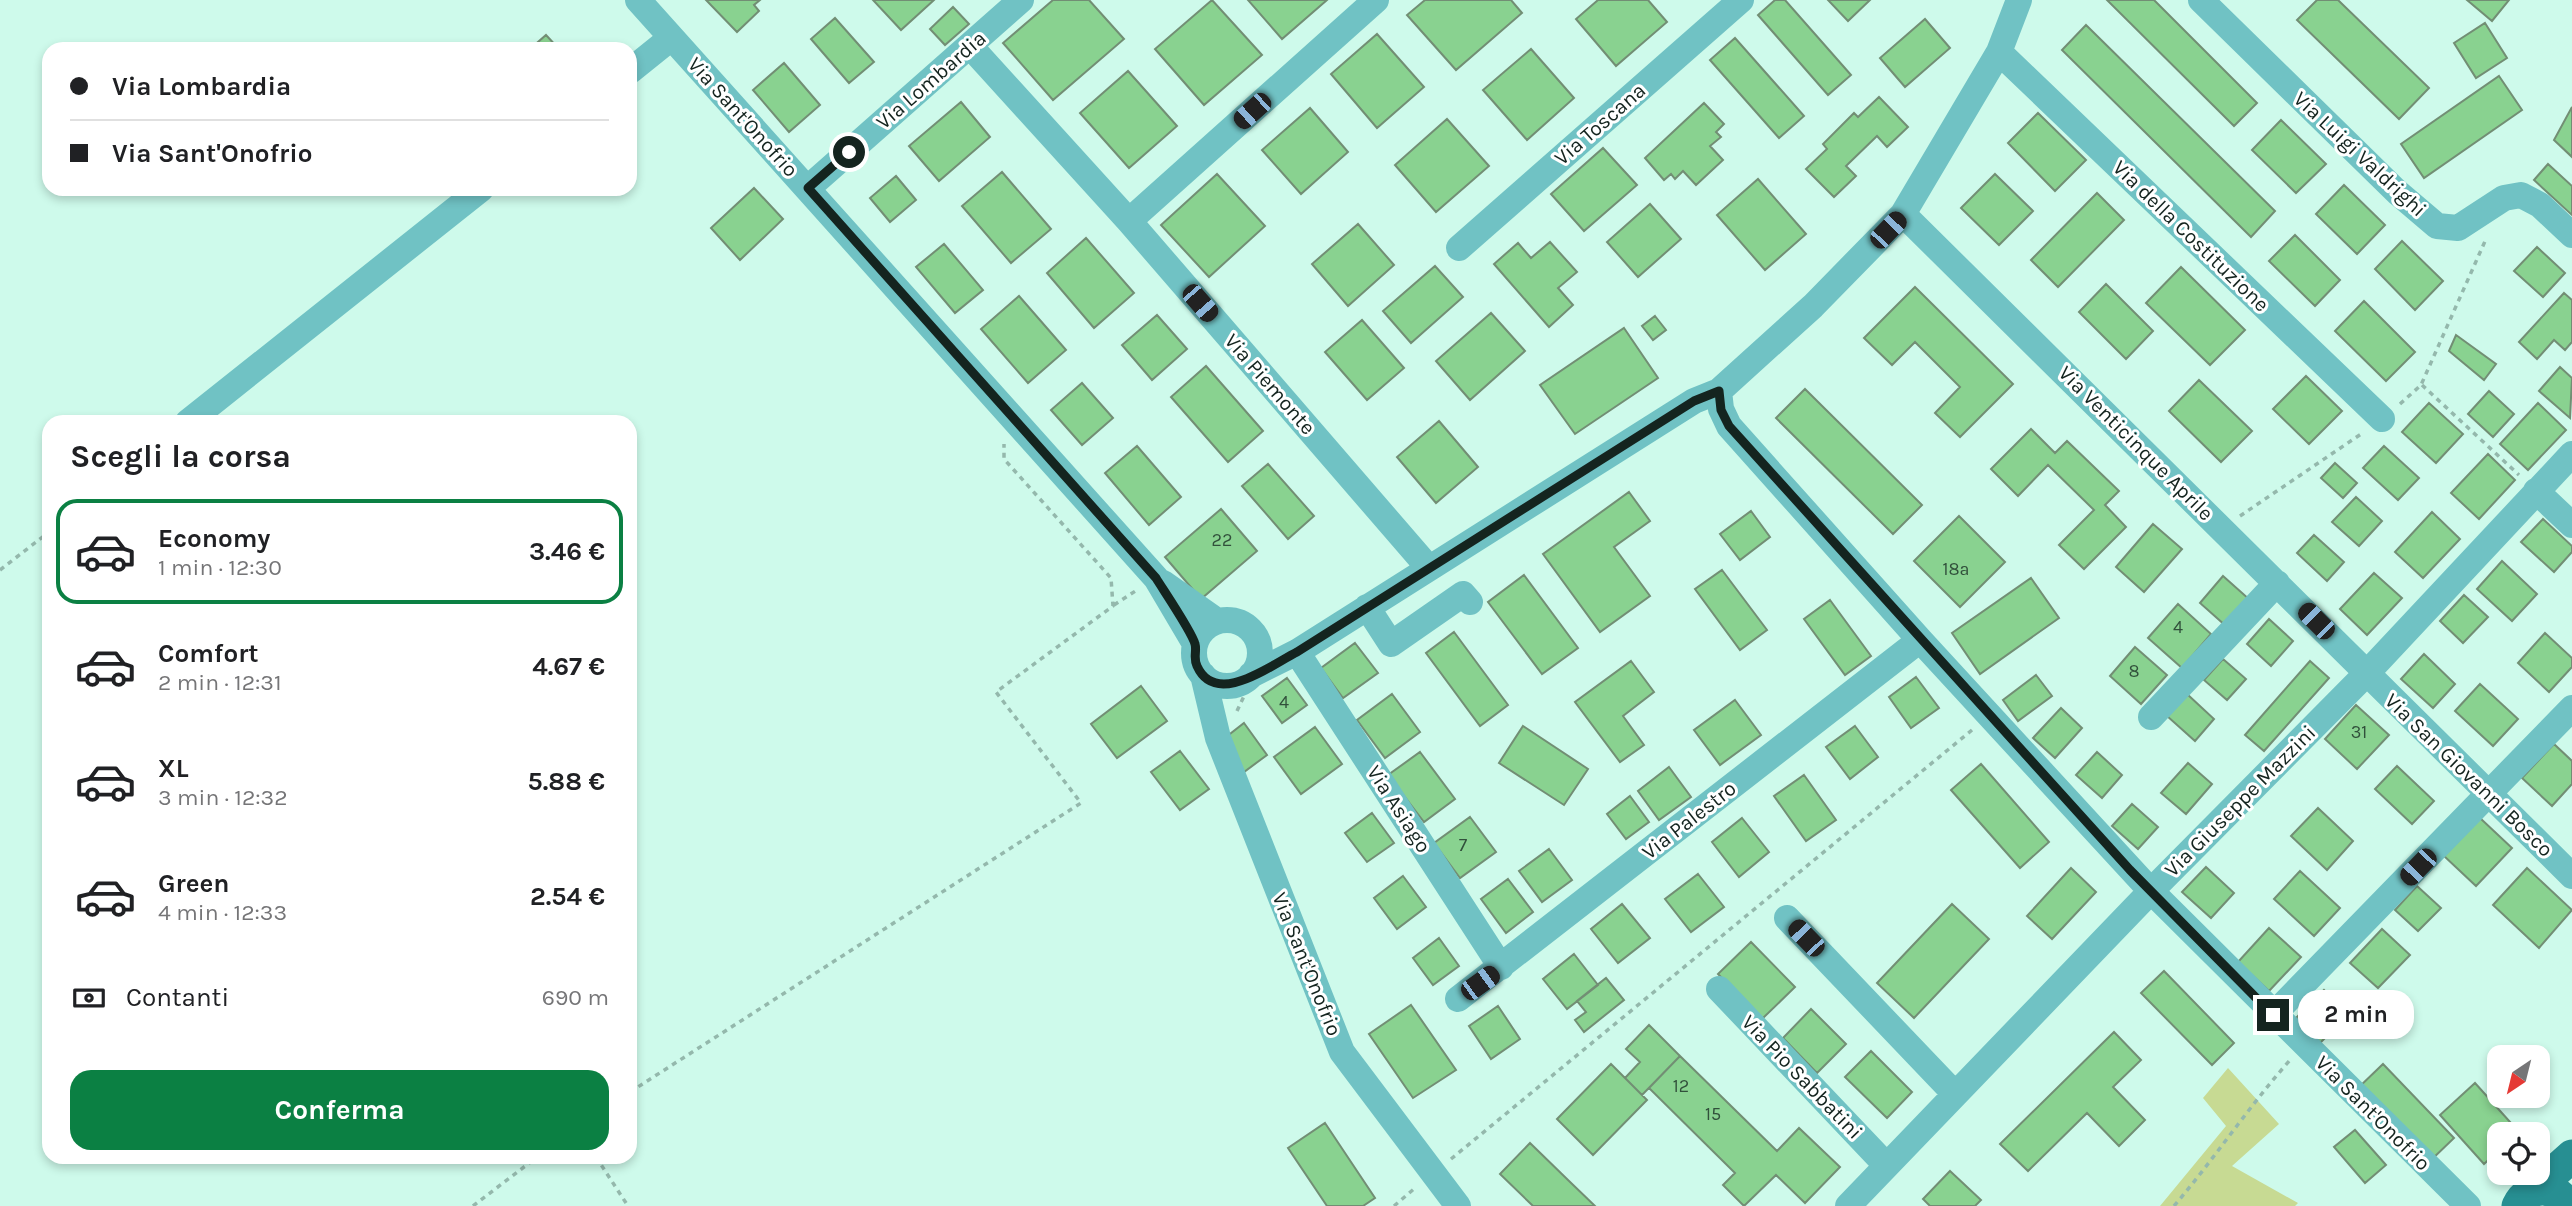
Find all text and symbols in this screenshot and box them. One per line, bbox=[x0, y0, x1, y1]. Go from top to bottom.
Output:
street label: Via Lombardia bbox=[871, 26, 991, 134]
street label: Via Sant'Onofrio bbox=[683, 52, 803, 182]
text: Via Lombardia bbox=[112, 71, 291, 102]
street label: Via Toscana bbox=[1550, 78, 1650, 170]
street label: Via Luigi Valdrighi bbox=[2289, 87, 2431, 221]
car bbox=[1230, 89, 1275, 133]
route start bbox=[833, 136, 865, 168]
text: Via Sant'Onofrio bbox=[112, 138, 313, 169]
street label: Via della Costituzione bbox=[2108, 155, 2274, 317]
car bbox=[1866, 208, 1911, 252]
car bbox=[1179, 280, 1222, 326]
street label: Via Piemonte bbox=[1220, 329, 1320, 439]
street label: Via Venticinque Aprile bbox=[2054, 361, 2218, 525]
text: Scegli la corsa bbox=[70, 438, 291, 475]
icon: car bbox=[74, 520, 137, 583]
text: Economy bbox=[158, 523, 270, 554]
house number: 22 bbox=[1212, 529, 1232, 551]
text: 3.46 € bbox=[529, 536, 605, 567]
text: 1 min · 12:30 bbox=[158, 554, 282, 581]
house number: 18a bbox=[1943, 558, 1969, 580]
car bbox=[2294, 599, 2339, 643]
house number: 4 bbox=[2173, 616, 2183, 638]
icon: car bbox=[74, 635, 137, 698]
text: Comfort bbox=[158, 638, 259, 669]
text: 4.67 € bbox=[532, 651, 605, 682]
house number: 8 bbox=[2128, 660, 2140, 682]
text: 2 min · 12:31 bbox=[158, 669, 282, 696]
street label: Via San Giovanni Bosco bbox=[2380, 688, 2558, 862]
house number: 4 bbox=[1279, 691, 1289, 713]
street label: Via Giuseppe Mazzini bbox=[2159, 720, 2321, 882]
house number: 31 bbox=[2351, 721, 2367, 743]
icon: car bbox=[74, 750, 137, 813]
text: XL bbox=[158, 753, 189, 784]
street label: Via Asiago bbox=[1362, 761, 1436, 857]
text: 5.88 € bbox=[528, 766, 605, 797]
street label: Via Palestro bbox=[1637, 776, 1741, 864]
text: 3 min · 12:32 bbox=[158, 784, 287, 811]
house number: 7 bbox=[1459, 834, 1468, 856]
car bbox=[2396, 845, 2441, 889]
icon: car bbox=[74, 865, 137, 928]
text: Green bbox=[158, 868, 230, 899]
text: 2.54 € bbox=[530, 881, 605, 912]
street label: Via Sant'Onofrio bbox=[1267, 889, 1347, 1039]
text: 4 min · 12:33 bbox=[158, 899, 287, 926]
car bbox=[1784, 916, 1829, 960]
car bbox=[1457, 962, 1504, 1004]
icon: cash bbox=[70, 979, 108, 1017]
text: Contanti bbox=[126, 982, 229, 1013]
text: 690 m bbox=[542, 984, 609, 1011]
callout: 2 min bbox=[2298, 990, 2413, 1040]
route end bbox=[2257, 999, 2289, 1031]
text: 2 min bbox=[2324, 1001, 2388, 1028]
street label: Via Pio Sabbatini bbox=[1737, 1010, 1867, 1144]
north arrow bbox=[2487, 1045, 2550, 1108]
map controls bbox=[2487, 1045, 2550, 1185]
street label: Via Sant'Onofrio bbox=[2311, 1051, 2435, 1175]
button: Conferma bbox=[70, 1070, 609, 1150]
house number: 12 bbox=[1673, 1075, 1689, 1097]
house number: 15 bbox=[1705, 1103, 1721, 1125]
button: locate bbox=[2487, 1122, 2550, 1185]

